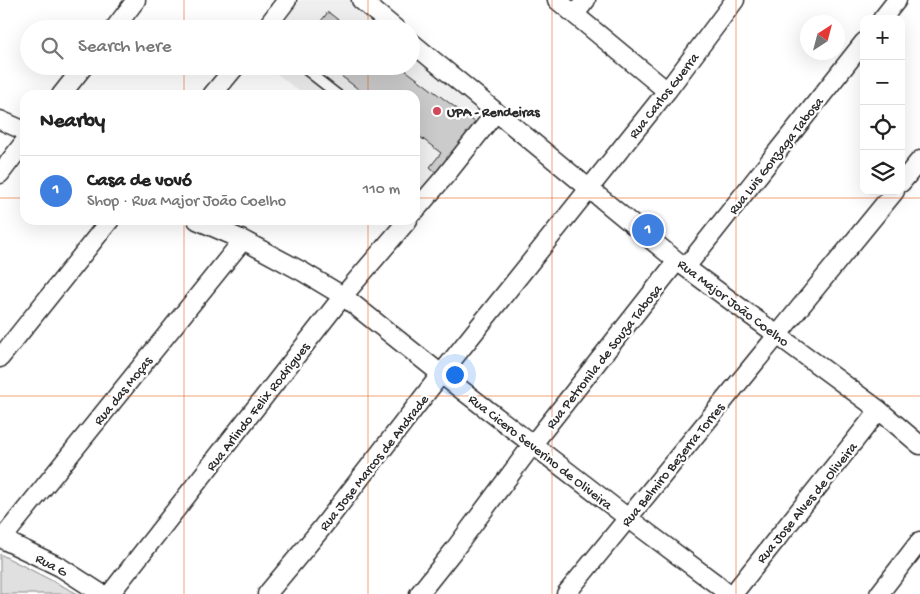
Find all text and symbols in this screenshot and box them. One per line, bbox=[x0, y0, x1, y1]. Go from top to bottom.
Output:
north arrow bbox=[800, 15, 845, 60]
map controls bbox=[860, 15, 905, 195]
button: + bbox=[860, 15, 905, 60]
search box bbox=[20, 20, 420, 75]
icon: search bbox=[38, 34, 66, 62]
text: Search here bbox=[78, 36, 172, 59]
street label: Rua Carlos Guerra bbox=[626, 49, 705, 143]
button: − bbox=[860, 60, 905, 105]
street label: Rua Luis Gonzaga Tabosa bbox=[726, 93, 829, 219]
marker: UPA - Rendeiras bbox=[431, 105, 443, 117]
place label: UPA - Rendeiras bbox=[447, 105, 540, 122]
button: locate bbox=[860, 105, 905, 150]
text: Nearby bbox=[40, 110, 105, 135]
button: layers bbox=[860, 150, 905, 195]
text: Casa de vovó bbox=[87, 170, 192, 193]
text: 1 bbox=[53, 181, 59, 200]
text: 110 m bbox=[363, 181, 400, 200]
text: Shop · Rua Major João Coelho bbox=[87, 193, 286, 212]
pin: 1 bbox=[632, 211, 664, 249]
street label: Rua Major João Coelho bbox=[673, 257, 792, 351]
street label: Rua Petronila de Souza Tabosa bbox=[543, 281, 667, 433]
street label: Rua Arlindo Felix Rodrigues bbox=[203, 339, 315, 475]
street label: Rua das Moças bbox=[91, 353, 158, 430]
your location bbox=[442, 362, 468, 388]
street label: Rua Jose Marcos de Andrade bbox=[316, 391, 434, 535]
street label: Rua Cicero Severino de Oliveira bbox=[464, 391, 616, 515]
street label: Rua Belmiro Bezerra Torres bbox=[619, 399, 730, 531]
street label: Rua Jose Alves de Oliveira bbox=[754, 439, 863, 568]
street label: Rua G bbox=[32, 551, 71, 582]

